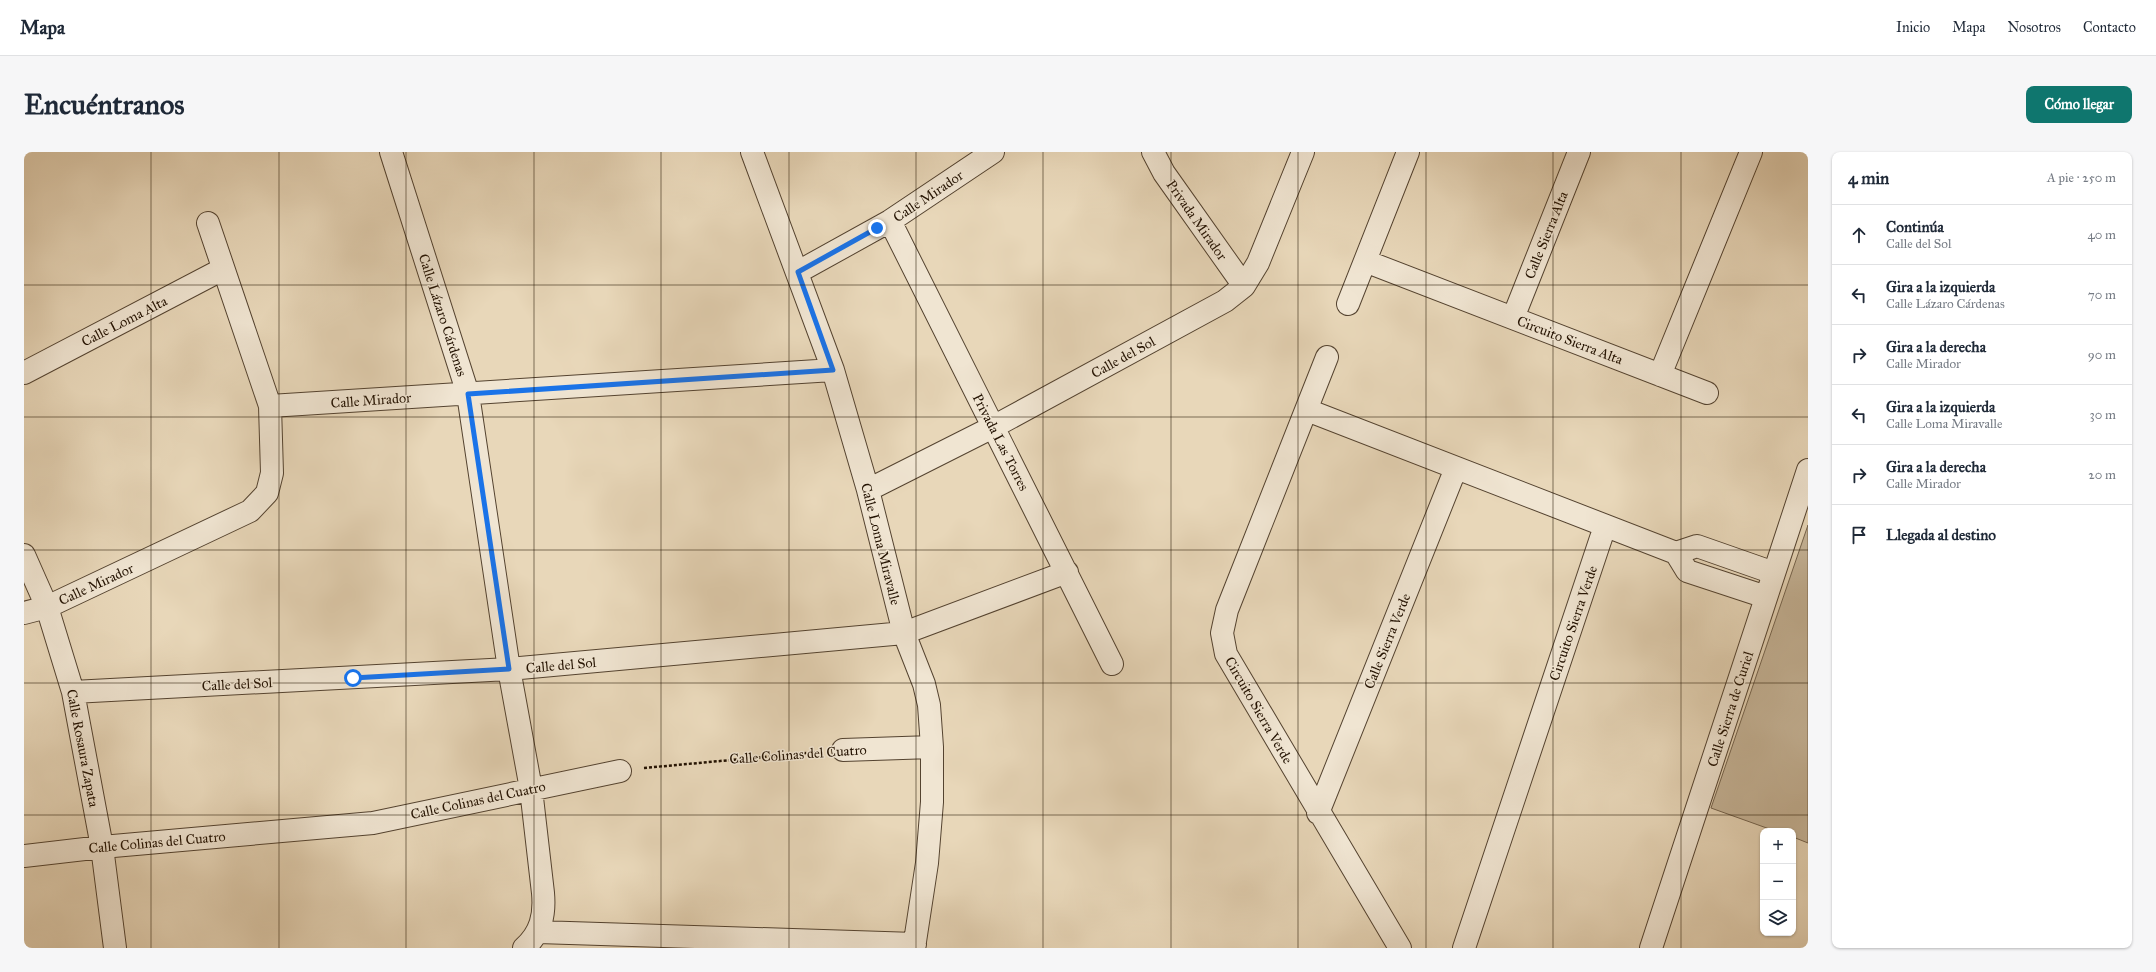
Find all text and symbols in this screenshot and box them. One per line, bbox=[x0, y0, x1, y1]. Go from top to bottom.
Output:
text: Mapa bbox=[20, 16, 65, 39]
text: Inicio bbox=[1896, 19, 1930, 36]
text: Mapa bbox=[1952, 19, 1985, 36]
text: Nosotros bbox=[2007, 19, 2061, 36]
text: Contacto bbox=[2083, 19, 2136, 36]
button: Cómo llegar bbox=[2026, 86, 2132, 123]
text: Encuéntranos bbox=[24, 87, 185, 122]
street label: Calle Mirador bbox=[890, 166, 967, 226]
text: 4 min bbox=[1848, 168, 1889, 189]
text: A pie · 250 m bbox=[2047, 170, 2116, 186]
street label: Privada Mirador bbox=[1163, 177, 1231, 264]
street label: Calle Sierra Alta bbox=[1521, 189, 1572, 281]
text: Continúa bbox=[1886, 218, 1944, 236]
route end bbox=[868, 219, 886, 237]
icon: ahead bbox=[1848, 224, 1870, 246]
text: 40 m bbox=[2087, 227, 2116, 243]
text: Calle del Sol bbox=[1886, 236, 1951, 252]
street label: Calle Lázaro Cárdenas bbox=[415, 252, 470, 379]
text: Gira a la izquierda bbox=[1886, 278, 1995, 296]
icon: left bbox=[1848, 284, 1870, 306]
text: 70 m bbox=[2088, 287, 2116, 303]
street label: Calle Loma Alta bbox=[78, 292, 170, 350]
text: Calle Lázaro Cárdenas bbox=[1886, 296, 2005, 312]
street label: Circuito Sierra Alta bbox=[1514, 312, 1625, 368]
street label: Calle del Sol bbox=[1088, 333, 1158, 382]
text: Gira a la derecha bbox=[1886, 338, 1986, 356]
icon: right bbox=[1848, 344, 1870, 366]
text: 90 m bbox=[2088, 347, 2116, 363]
text: Calle Mirador bbox=[1886, 356, 1961, 372]
street label: Calle Mirador bbox=[330, 389, 413, 412]
street label: Privada Las Torres bbox=[969, 391, 1032, 494]
text: Gira a la izquierda bbox=[1886, 398, 1995, 416]
icon: left bbox=[1848, 404, 1870, 426]
text: 30 m bbox=[2090, 407, 2116, 423]
text: Calle Loma Miravalle bbox=[1886, 416, 2002, 432]
text: Gira a la derecha bbox=[1886, 458, 1986, 476]
icon: right bbox=[1848, 464, 1870, 486]
text: 20 m bbox=[2088, 467, 2116, 483]
text: Calle Mirador bbox=[1886, 476, 1961, 492]
street label: Calle Loma Miravalle bbox=[857, 481, 904, 607]
icon: arrive bbox=[1848, 524, 1870, 546]
text: Llegada al destino bbox=[1886, 526, 1996, 544]
street label: Calle Mirador bbox=[56, 559, 137, 609]
street label: Circuito Sierra Verde bbox=[1546, 563, 1601, 683]
street label: Calle Sierra Verde bbox=[1361, 591, 1414, 691]
street label: Calle Sierra de Curiel bbox=[1704, 649, 1757, 769]
street label: Calle del Sol bbox=[525, 654, 597, 677]
street label: Circuito Sierra Verde bbox=[1221, 654, 1296, 767]
route start bbox=[344, 669, 362, 687]
street label: Calle del Sol bbox=[201, 674, 273, 695]
street label: Calle Rosaura Zapata bbox=[63, 688, 102, 809]
street label: Calle Colinas del Cuatro bbox=[729, 741, 867, 768]
street label: Calle Colinas del Cuatro bbox=[409, 778, 547, 823]
street label: Calle Colinas del Cuatro bbox=[88, 828, 226, 857]
map controls bbox=[1760, 828, 1796, 936]
button: + bbox=[1760, 828, 1796, 864]
button: − bbox=[1760, 864, 1796, 900]
button: layers bbox=[1760, 900, 1796, 936]

